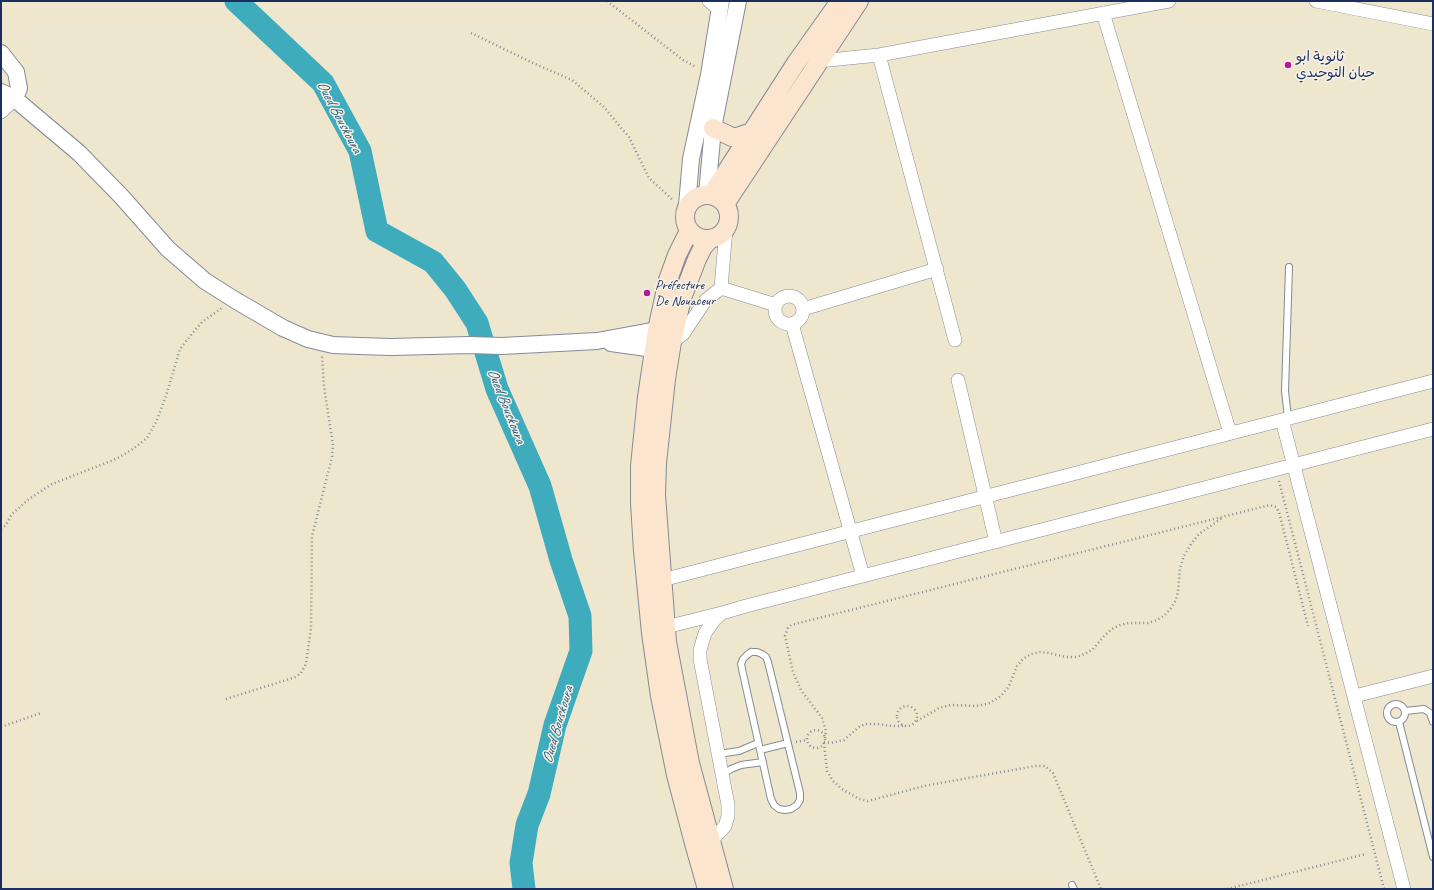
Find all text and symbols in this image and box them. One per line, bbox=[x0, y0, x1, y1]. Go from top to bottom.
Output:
place label: ثانوية ابو حيان التوحيدي bbox=[1296, 49, 1375, 82]
marker: ثانوية ابو حيان التوحيدي bbox=[1283, 60, 1293, 70]
water label: Oued Bouskoura bbox=[313, 78, 365, 156]
place label: Préfecture De Nouaceur bbox=[655, 277, 715, 310]
marker: Préfecture De Nouaceur bbox=[642, 288, 652, 298]
water label: Oued Bouskoura bbox=[483, 366, 529, 446]
water label: Oued Bouskoura bbox=[538, 685, 578, 765]

